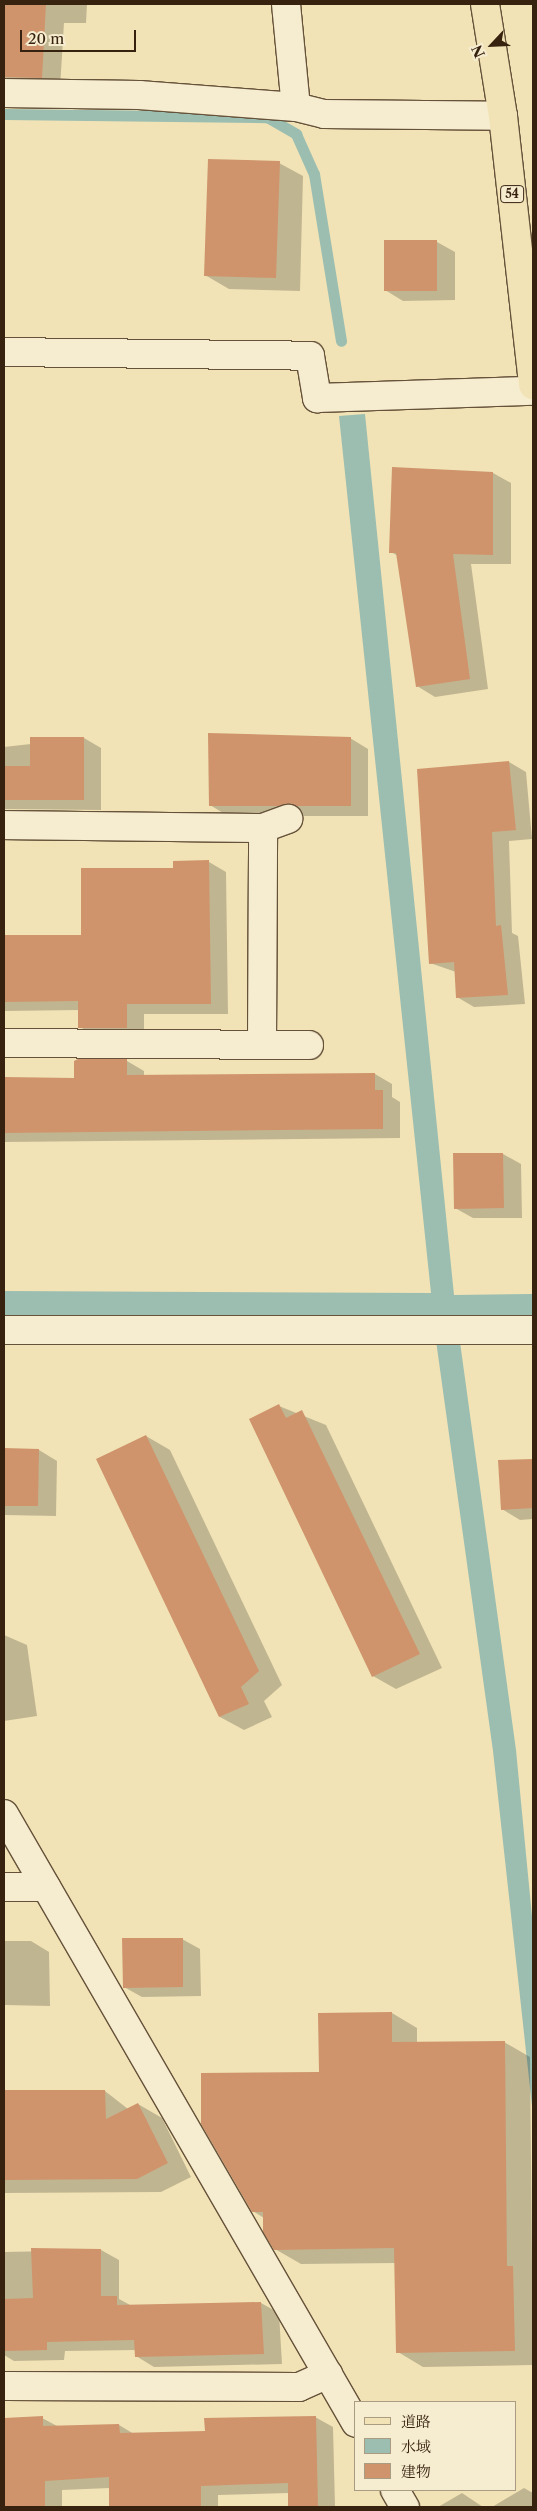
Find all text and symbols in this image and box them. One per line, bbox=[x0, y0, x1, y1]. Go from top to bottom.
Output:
scale bar bbox=[22, 20, 139, 52]
north arrow bbox=[467, 20, 517, 70]
text: 20 m bbox=[28, 29, 64, 48]
text: N bbox=[468, 42, 489, 61]
road number: 54 bbox=[500, 184, 524, 203]
legend bbox=[354, 2401, 517, 2491]
text: 道路 bbox=[401, 2412, 431, 2431]
text: 水域 bbox=[401, 2437, 431, 2456]
text: 建物 bbox=[401, 2462, 431, 2481]

